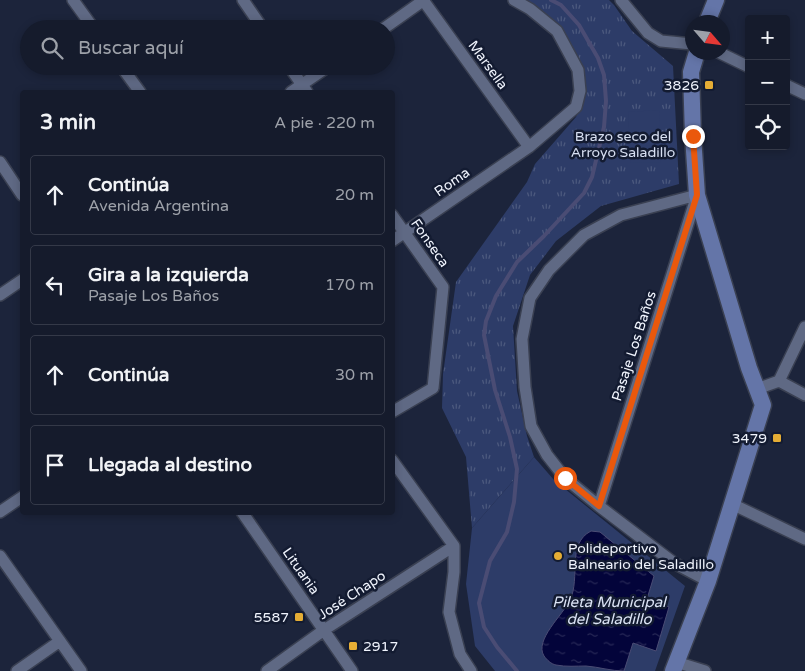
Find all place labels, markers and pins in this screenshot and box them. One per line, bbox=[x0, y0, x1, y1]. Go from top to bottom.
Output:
place label: 3826 bbox=[664, 77, 699, 94]
marker: 3826 bbox=[703, 79, 715, 91]
place label: 3479 bbox=[732, 430, 767, 447]
marker: 3479 bbox=[771, 432, 783, 444]
place label: Polideportivo Balneario del Saladillo bbox=[568, 540, 714, 573]
marker: Polideportivo Balneario del Saladillo bbox=[552, 550, 564, 562]
place label: 5587 bbox=[254, 609, 289, 626]
marker: 5587 bbox=[293, 611, 305, 623]
place label: 2917 bbox=[363, 638, 398, 655]
marker: 2917 bbox=[347, 640, 359, 652]

